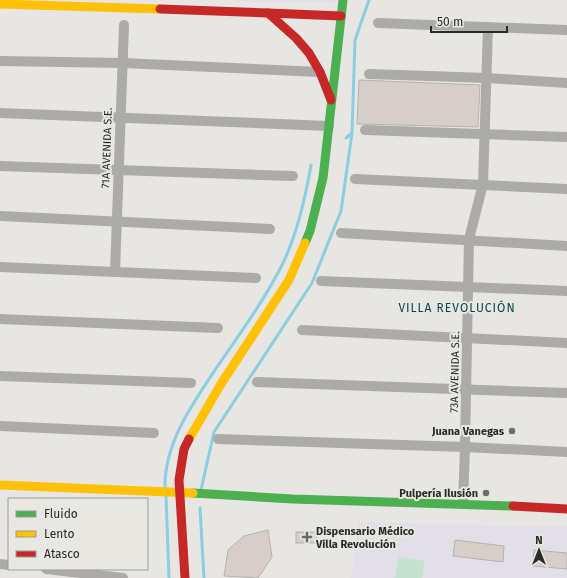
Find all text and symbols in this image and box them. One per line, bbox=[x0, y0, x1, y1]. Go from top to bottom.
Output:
scale bar bbox=[431, 8, 507, 34]
text: 50 m bbox=[437, 15, 463, 29]
street label: 71A AVENIDA S.E. bbox=[99, 107, 115, 189]
district label: VILLA REVOLUCIÓN bbox=[398, 300, 516, 315]
street label: 73A AVENIDA S.E. bbox=[448, 331, 462, 413]
place label: Juana Vanegas bbox=[431, 425, 505, 438]
marker: Juana Vanegas bbox=[507, 426, 517, 436]
place label: Pulpería Ilusión bbox=[399, 487, 478, 500]
marker: Pulpería Ilusión bbox=[481, 488, 491, 498]
legend bbox=[8, 498, 148, 570]
text: Fluido bbox=[44, 507, 78, 521]
place label: Dispensario Médico Villa Revolución bbox=[315, 525, 415, 551]
text: Lento bbox=[44, 527, 74, 541]
north arrow bbox=[519, 530, 559, 570]
marker: Dispensario Médico Villa Revolución bbox=[301, 531, 313, 543]
text: N bbox=[535, 534, 543, 547]
text: Atasco bbox=[44, 547, 80, 561]

